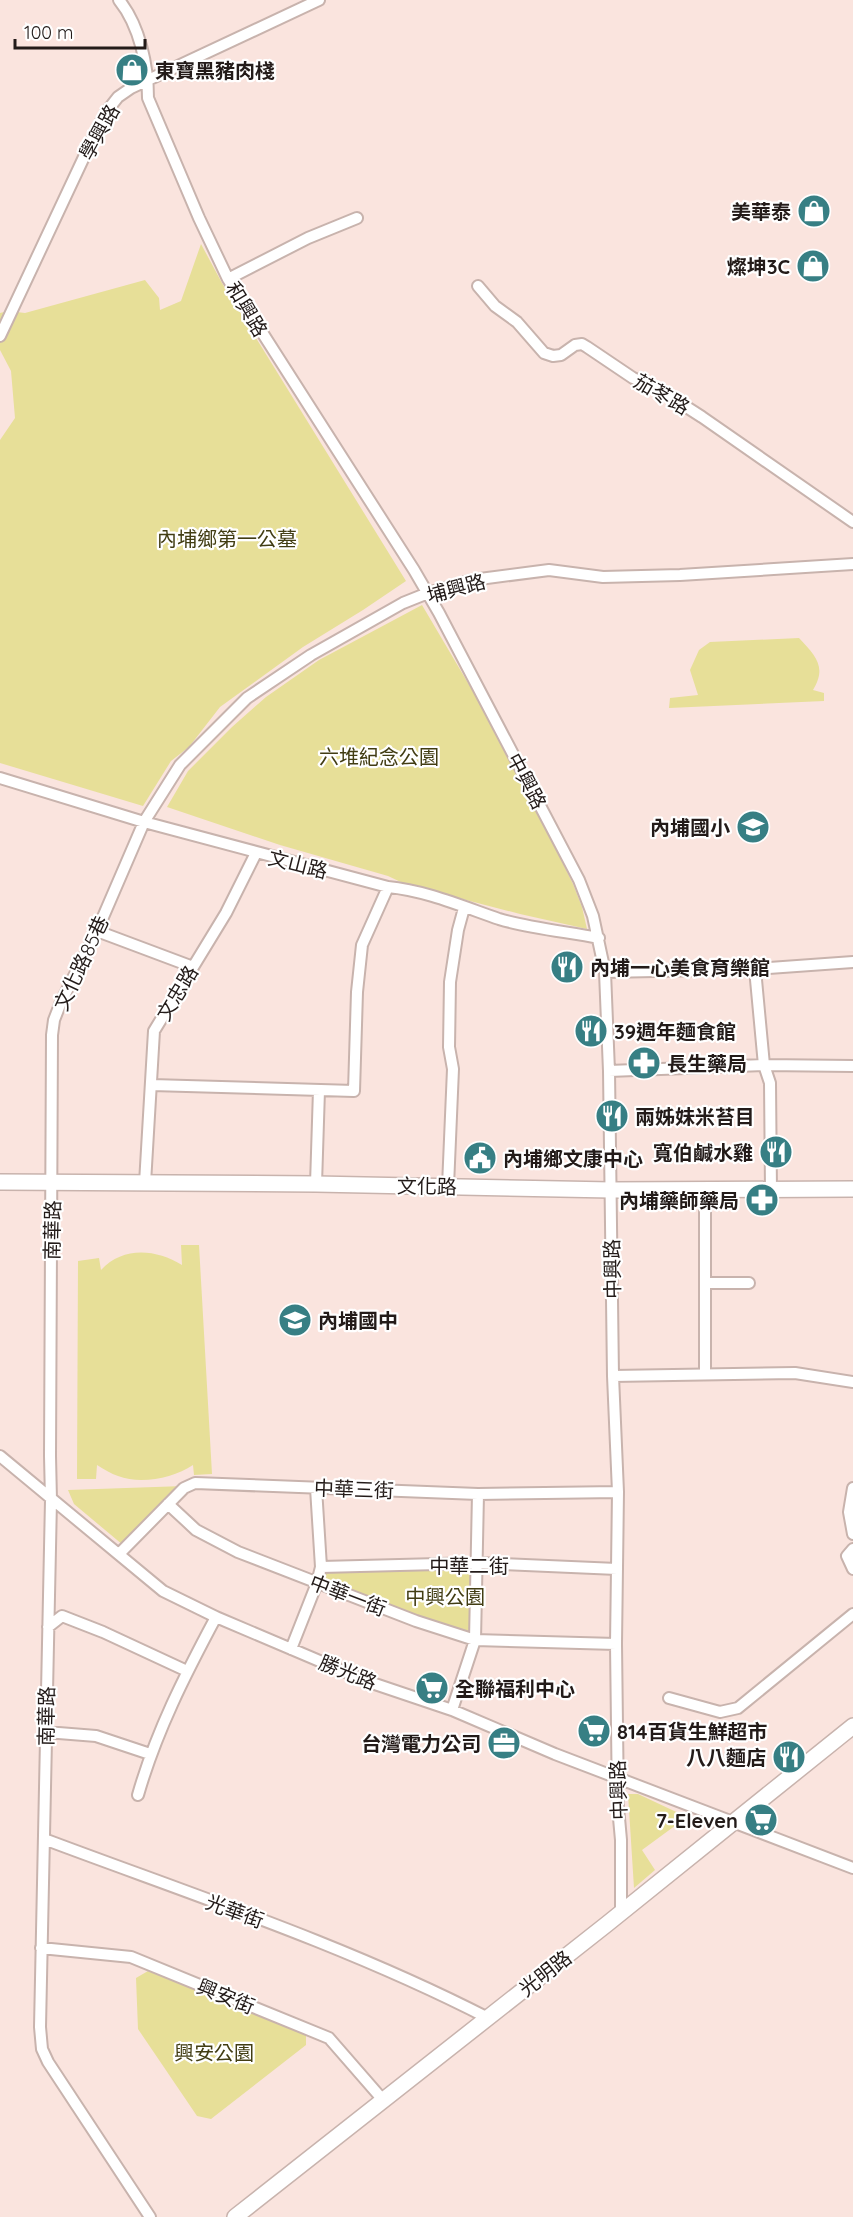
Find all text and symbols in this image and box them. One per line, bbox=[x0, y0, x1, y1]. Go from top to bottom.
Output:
scale bar bbox=[15, 12, 146, 50]
text: 100 m bbox=[24, 21, 73, 44]
shop icon: 東寶黑豬肉棧 bbox=[114, 52, 150, 88]
place label: 東寶黑豬肉棧 bbox=[155, 58, 275, 83]
street label: 學興路 bbox=[74, 100, 124, 164]
shop icon: 美華泰 bbox=[796, 193, 832, 229]
place label: 美華泰 bbox=[731, 199, 791, 224]
shop icon: 燦坤3C bbox=[795, 248, 831, 284]
place label: 燦坤3C bbox=[727, 254, 790, 279]
street label: 和興路 bbox=[221, 277, 273, 341]
street label: 茄苳路 bbox=[630, 368, 694, 420]
park label: 內埔鄉第一公墓 bbox=[157, 526, 297, 551]
street label: 埔興路 bbox=[424, 568, 488, 608]
park label: 六堆紀念公園 bbox=[319, 744, 439, 769]
street label: 中興路 bbox=[502, 749, 552, 813]
school or university icon: 內埔國小 bbox=[735, 809, 771, 845]
place label: 內埔國小 bbox=[650, 815, 730, 840]
street label: 文山路 bbox=[266, 845, 330, 883]
street label: 文化路85巷 bbox=[48, 912, 114, 1014]
restaurant icon: 內埔一心美食育樂館 bbox=[549, 949, 585, 985]
place label: 內埔一心美食育樂館 bbox=[590, 955, 770, 980]
street label: 文忠路 bbox=[151, 961, 203, 1025]
restaurant icon: 39週年麵食館 bbox=[573, 1013, 609, 1049]
place label: 39週年麵食館 bbox=[614, 1019, 736, 1044]
pharmacy icon: 長生藥局 bbox=[626, 1045, 662, 1081]
place label: 長生藥局 bbox=[667, 1051, 747, 1076]
restaurant icon: 兩姊妹米苔目 bbox=[594, 1098, 630, 1134]
place label: 兩姊妹米苔目 bbox=[635, 1104, 755, 1129]
restaurant icon: 寬伯鹹水雞 bbox=[758, 1134, 794, 1170]
public building icon: 內埔鄉文康中心 bbox=[462, 1140, 498, 1176]
place label: 寬伯鹹水雞 bbox=[653, 1140, 753, 1165]
place label: 內埔鄉文康中心 bbox=[503, 1146, 643, 1171]
street label: 文化路 bbox=[397, 1173, 457, 1199]
pharmacy icon: 內埔藥師藥局 bbox=[744, 1182, 780, 1218]
place label: 內埔藥師藥局 bbox=[619, 1188, 739, 1213]
street label: 南華路 bbox=[39, 1200, 65, 1260]
street label: 中興路 bbox=[599, 1239, 625, 1299]
school or university icon: 內埔國中 bbox=[277, 1302, 313, 1338]
place label: 內埔國中 bbox=[318, 1308, 398, 1333]
street label: 中華三街 bbox=[314, 1475, 394, 1503]
street label: 中華二街 bbox=[429, 1553, 509, 1578]
street label: 中華一街 bbox=[306, 1569, 390, 1621]
park label: 中興公園 bbox=[405, 1584, 485, 1609]
street label: 勝光路 bbox=[316, 1649, 380, 1695]
supermarket icon: 全聯福利中心 bbox=[414, 1670, 450, 1706]
place label: 全聯福利中心 bbox=[455, 1676, 575, 1701]
street label: 南華路 bbox=[33, 1686, 59, 1746]
supermarket icon: 814百貨生鮮超市 bbox=[576, 1713, 612, 1749]
place label: 814百貨生鮮超市 bbox=[617, 1719, 768, 1744]
office icon: 台灣電力公司 bbox=[486, 1725, 522, 1761]
place label: 台灣電力公司 bbox=[361, 1731, 481, 1756]
restaurant icon: 八八麵店 bbox=[771, 1739, 807, 1775]
place label: 八八麵店 bbox=[686, 1745, 766, 1770]
street label: 中興路 bbox=[604, 1760, 632, 1820]
supermarket icon: 7-Eleven bbox=[743, 1802, 779, 1838]
place label: 7-Eleven bbox=[656, 1808, 738, 1833]
street label: 光華街 bbox=[203, 1889, 267, 1933]
street label: 光明路 bbox=[514, 1945, 576, 2001]
street label: 興安街 bbox=[194, 1973, 258, 2019]
park label: 興安公園 bbox=[174, 2040, 254, 2065]

